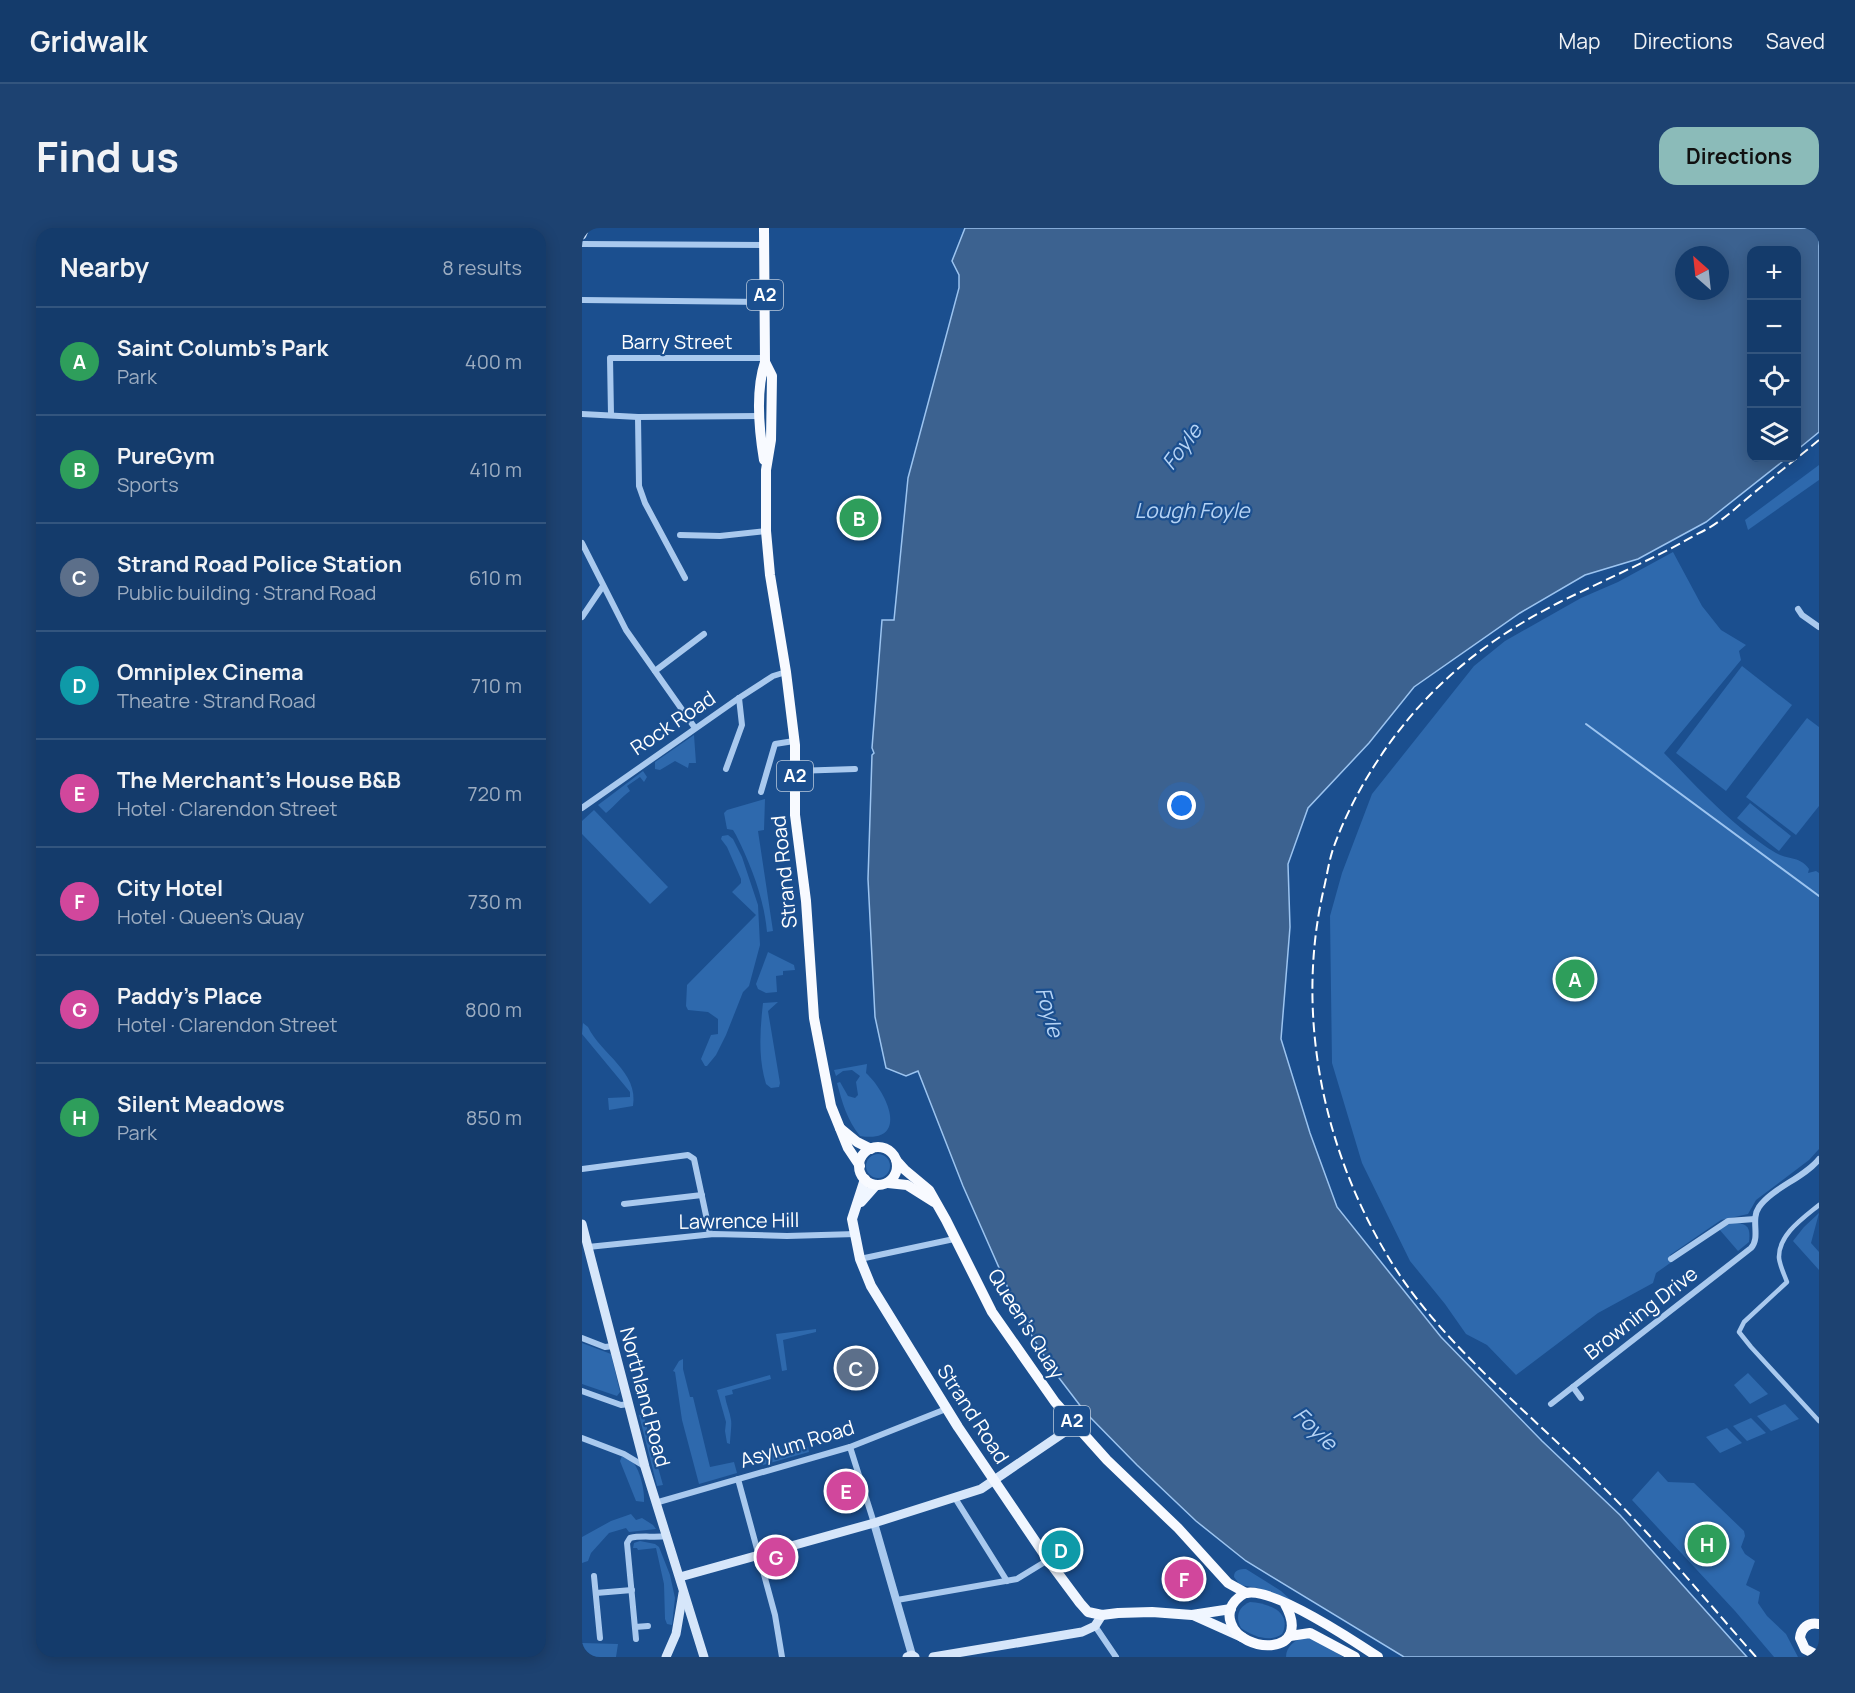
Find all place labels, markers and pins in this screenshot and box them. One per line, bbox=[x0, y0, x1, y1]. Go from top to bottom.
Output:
pin: B bbox=[840, 496, 878, 540]
pin: A bbox=[1556, 956, 1594, 1002]
pin: C bbox=[836, 1346, 876, 1390]
pin: E bbox=[826, 1468, 866, 1514]
pin: H bbox=[1688, 1522, 1726, 1566]
pin: D bbox=[1042, 1528, 1080, 1572]
pin: G bbox=[756, 1534, 796, 1580]
pin: F bbox=[1164, 1556, 1204, 1602]

